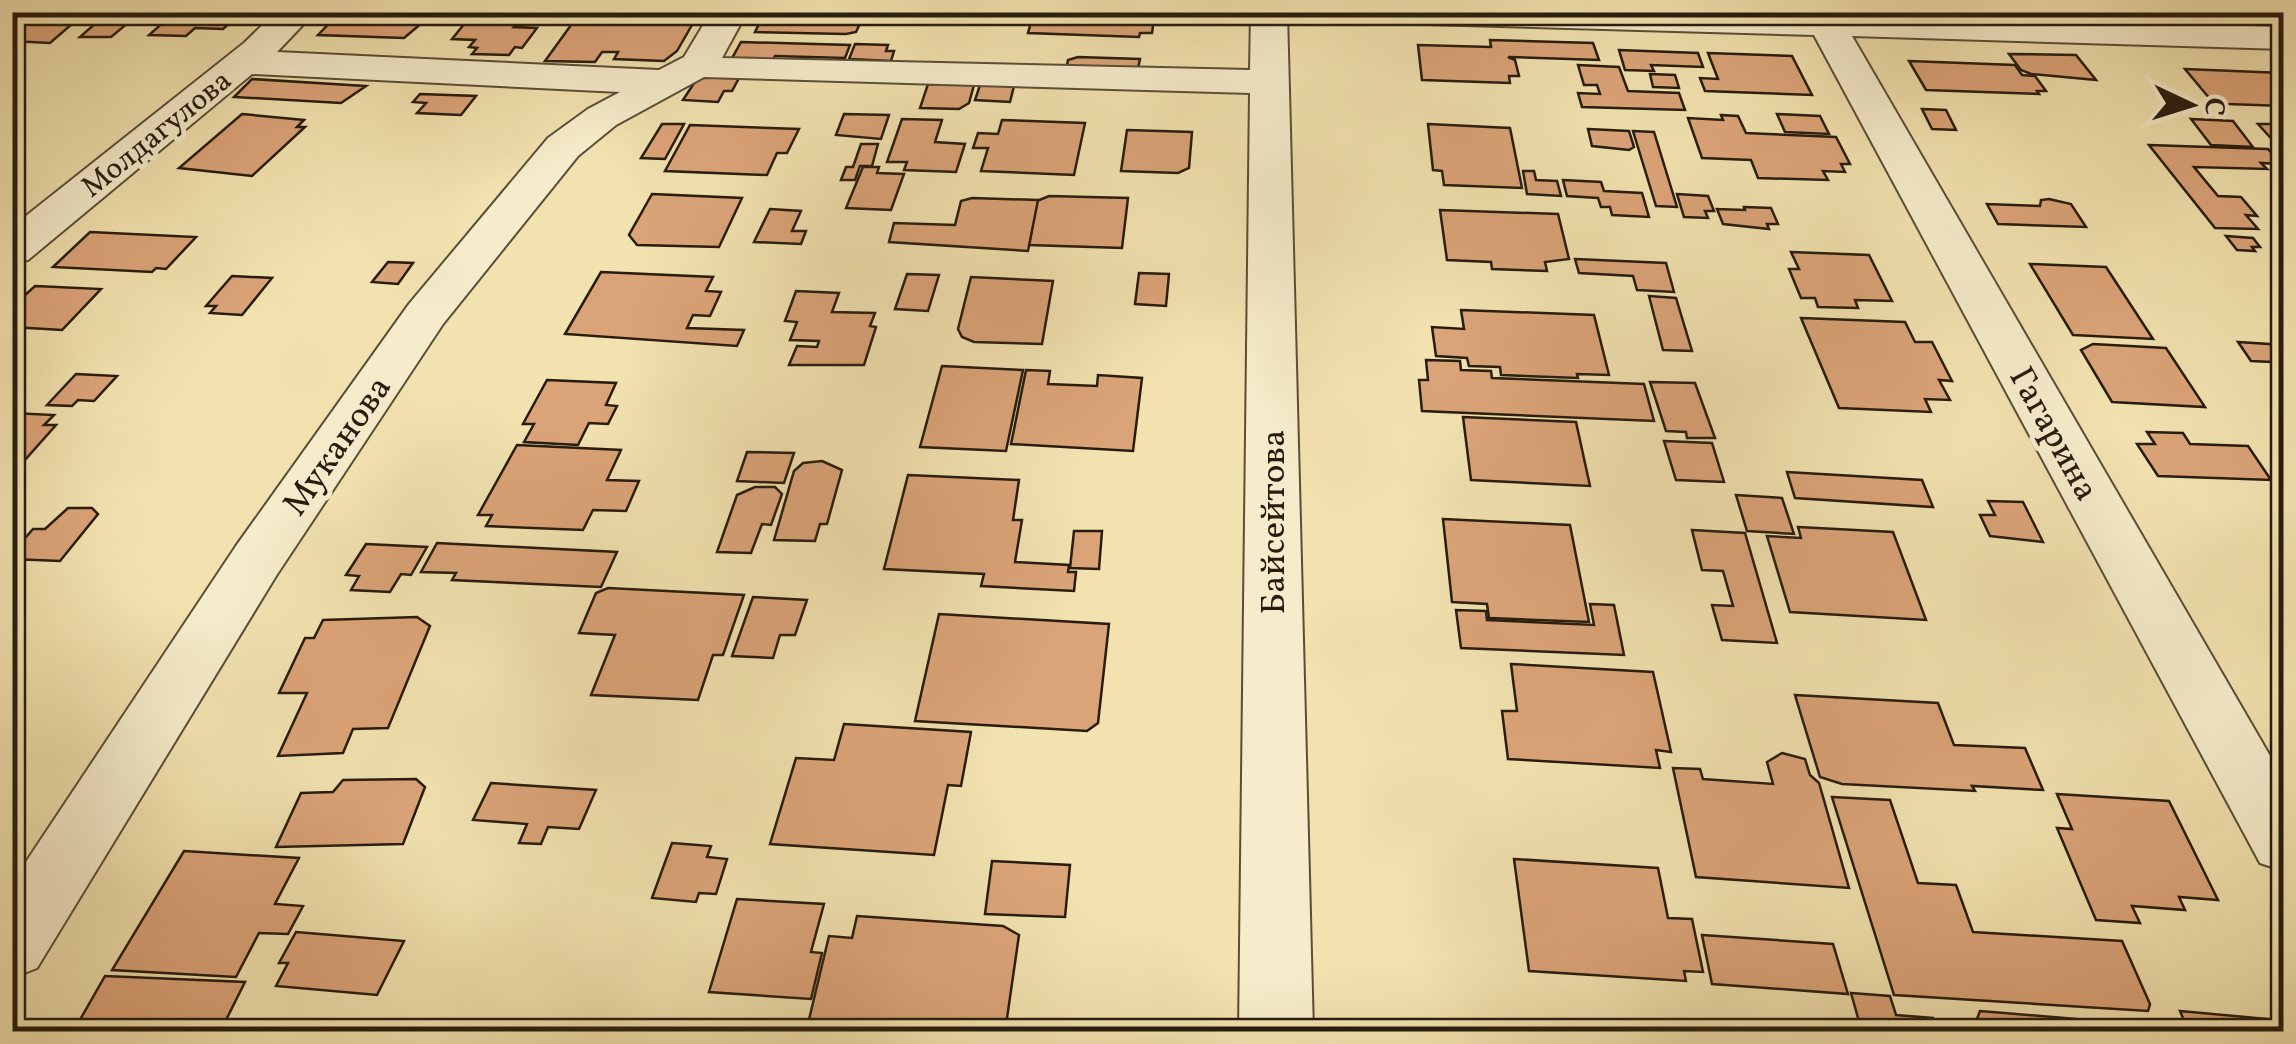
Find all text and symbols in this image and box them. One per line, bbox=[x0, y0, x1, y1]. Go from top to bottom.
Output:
north arrow bbox=[2141, 55, 2241, 155]
street label: Молдагулова bbox=[73, 61, 241, 208]
text: С bbox=[2193, 96, 2234, 117]
street label: Гагарина bbox=[1996, 359, 2109, 510]
street label: Муканова bbox=[273, 367, 404, 526]
street label: Байсейтова bbox=[1251, 429, 1299, 615]

